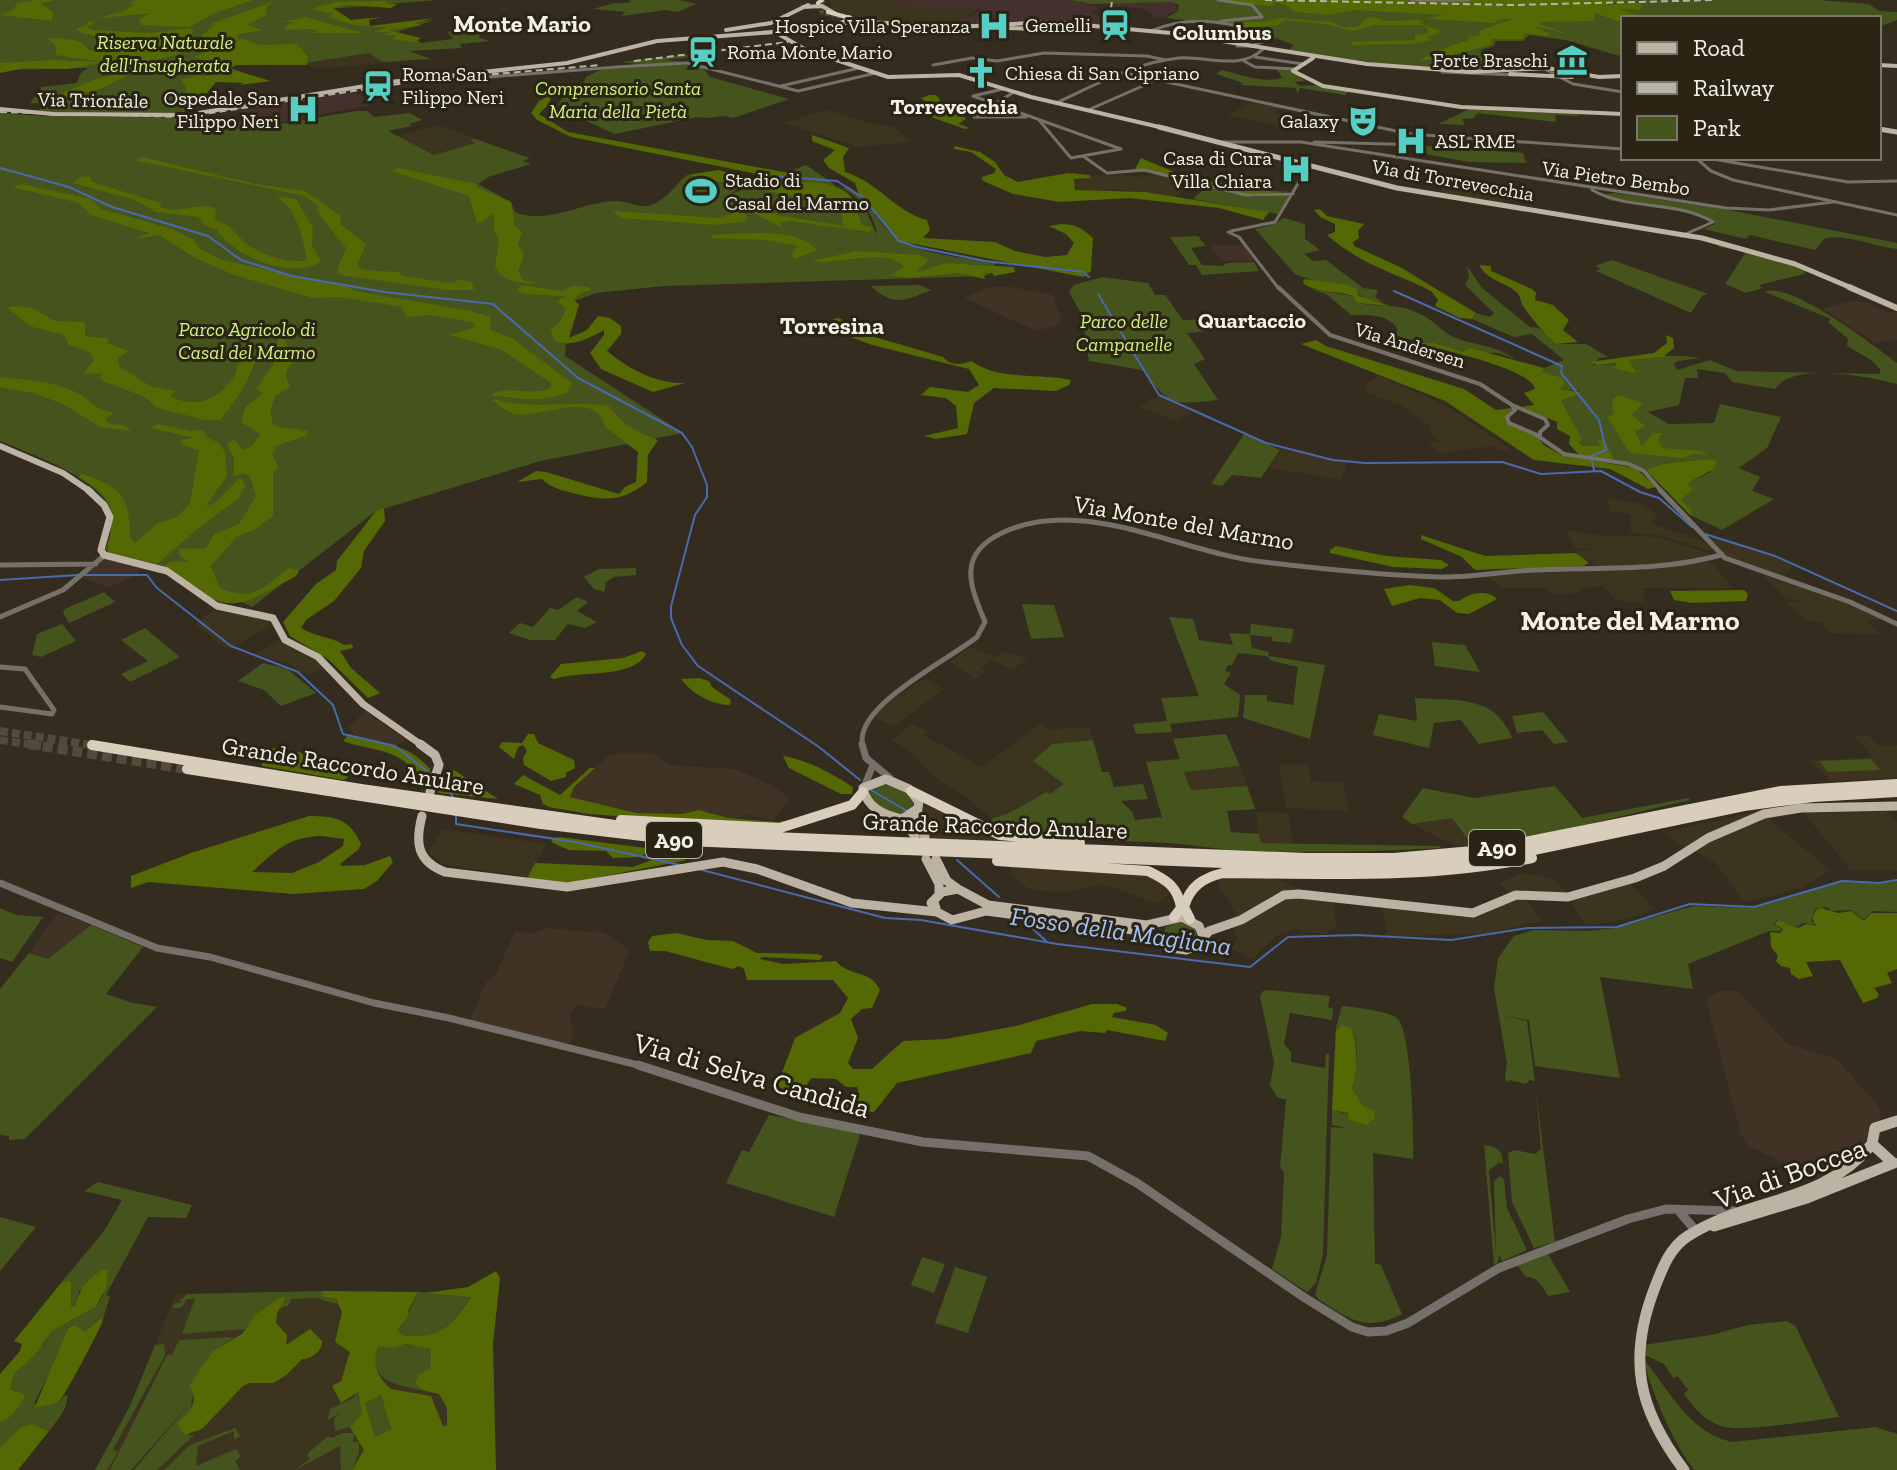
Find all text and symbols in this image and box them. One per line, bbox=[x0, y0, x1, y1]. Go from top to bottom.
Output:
station icon: Gemelli bbox=[1098, 8, 1132, 42]
district label: Monte Mario bbox=[453, 9, 591, 38]
hospital icon: Hospice Villa Speranza bbox=[977, 9, 1011, 43]
place label: Gemelli bbox=[1025, 13, 1091, 37]
place label: Hospice Villa Speranza bbox=[775, 14, 970, 38]
legend bbox=[1621, 16, 1881, 160]
district label: Columbus bbox=[1172, 19, 1272, 46]
park label: Riserva Naturale dell'Insugherata bbox=[97, 30, 233, 77]
text: Road bbox=[1693, 33, 1745, 62]
station icon: Roma Monte Mario bbox=[686, 35, 720, 69]
place label: Roma Monte Mario bbox=[727, 40, 892, 64]
museum icon: Forte Braschi bbox=[1555, 43, 1589, 77]
place label: Forte Braschi bbox=[1432, 48, 1548, 72]
church icon: Chiesa di San Cipriano bbox=[964, 56, 998, 90]
place label: Chiesa di San Cipriano bbox=[1005, 61, 1199, 85]
place label: Roma San Filippo Neri bbox=[402, 62, 505, 109]
station icon: Roma San Filippo Neri bbox=[361, 69, 395, 103]
text: Railway bbox=[1693, 73, 1775, 102]
park label: Comprensorio Santa Maria della Pietà bbox=[535, 76, 701, 123]
place label: Ospedale San Filippo Neri bbox=[164, 86, 280, 133]
street label: Via Trionfale bbox=[37, 87, 148, 113]
hospital icon: Ospedale San Filippo Neri bbox=[286, 92, 320, 126]
district label: Torrevecchia bbox=[890, 93, 1018, 120]
theatre icon: Galaxy bbox=[1346, 104, 1380, 138]
place label: Galaxy bbox=[1280, 109, 1340, 133]
text: Park bbox=[1693, 113, 1741, 142]
hospital icon: ASL RME bbox=[1394, 124, 1428, 158]
place label: ASL RME bbox=[1435, 129, 1515, 153]
place label: Casa di Cura Villa Chiara bbox=[1163, 146, 1272, 193]
hospital icon: Casa di Cura Villa Chiara bbox=[1279, 152, 1313, 186]
street label: Via di Torrevecchia bbox=[1369, 154, 1536, 206]
street label: Via Pietro Bembo bbox=[1539, 156, 1692, 200]
place label: Stadio di Casal del Marmo bbox=[725, 168, 869, 215]
sports icon: Stadio di Casal del Marmo bbox=[684, 174, 718, 208]
district label: Quartaccio bbox=[1198, 307, 1307, 334]
park label: Parco delle Campanelle bbox=[1076, 309, 1172, 356]
district label: Torresina bbox=[780, 311, 884, 340]
street label: Via Andersen bbox=[1351, 316, 1469, 373]
park label: Parco Agricolo di Casal del Marmo bbox=[178, 317, 316, 364]
street label: Via Monte del Marmo bbox=[1071, 489, 1296, 556]
district label: Monte del Marmo bbox=[1520, 604, 1740, 637]
street label: Grande Raccordo Anulare bbox=[220, 730, 486, 801]
street label: Grande Raccordo Anulare bbox=[862, 806, 1128, 845]
road number: A90 bbox=[646, 822, 702, 858]
road number: A90 bbox=[1469, 830, 1525, 866]
water label: Fosso della Magliana bbox=[1008, 900, 1234, 962]
street label: Via di Selva Candida bbox=[629, 1026, 874, 1125]
street label: Via di Boccea bbox=[1709, 1131, 1871, 1216]

